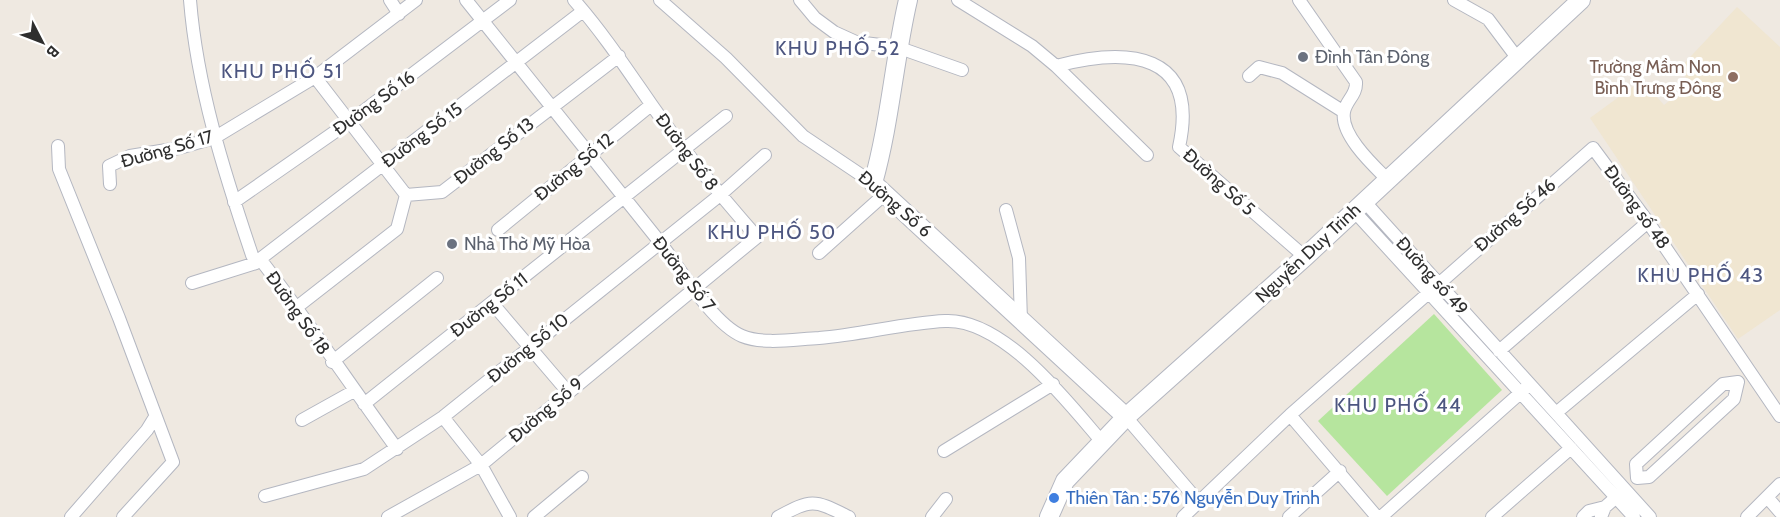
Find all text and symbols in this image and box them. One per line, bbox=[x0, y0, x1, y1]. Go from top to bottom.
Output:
north arrow bbox=[12, 12, 72, 72]
district label: KHU PHỐ 52 bbox=[775, 34, 901, 60]
text: B bbox=[42, 42, 63, 62]
place label: Đình Tân Đông bbox=[1315, 46, 1430, 68]
marker: Đình Tân Đông bbox=[1296, 50, 1310, 64]
place label: Trường Mầm Non Bình Trưng Đông bbox=[1590, 56, 1722, 99]
district label: KHU PHỐ 51 bbox=[221, 57, 343, 83]
street label: Đường Số 16 bbox=[329, 66, 419, 140]
marker: Trường Mầm Non Bình Trưng Đông bbox=[1726, 70, 1740, 84]
street label: Đường Số 15 bbox=[377, 97, 467, 173]
street label: Đường Số 8 bbox=[651, 109, 723, 195]
street label: Đường Số 13 bbox=[450, 113, 538, 189]
street label: Đường Số 17 bbox=[118, 125, 216, 173]
street label: Đường Số 12 bbox=[530, 128, 618, 206]
street label: Đường Số 5 bbox=[1178, 144, 1260, 220]
street label: Đường số 48 bbox=[1599, 161, 1675, 253]
street label: Đường Số 6 bbox=[854, 166, 936, 242]
street label: Đường Số 46 bbox=[1470, 174, 1560, 256]
street label: Nguyễn Duy Trinh bbox=[1251, 199, 1365, 307]
district label: KHU PHỐ 50 bbox=[707, 218, 837, 244]
street label: Đường Số 7 bbox=[648, 232, 720, 316]
street label: Đường số 49 bbox=[1391, 232, 1473, 320]
place label: Nhà Thờ Mỹ Hòa bbox=[464, 233, 591, 255]
marker: Nhà Thờ Mỹ Hòa bbox=[445, 237, 459, 251]
district label: KHU PHỐ 43 bbox=[1637, 261, 1765, 287]
street label: Đường Số 18 bbox=[261, 267, 335, 359]
street label: Đường Số 11 bbox=[446, 268, 532, 342]
street label: Đường Số 10 bbox=[483, 308, 573, 388]
street label: Đường Số 9 bbox=[504, 373, 588, 447]
district label: KHU PHỐ 44 bbox=[1334, 391, 1462, 417]
place label: Thiên Tân : 576 Nguyễn Duy Trinh bbox=[1066, 487, 1320, 509]
marker: Thiên Tân : 576 Nguyễn Duy Trinh bbox=[1047, 491, 1061, 505]

